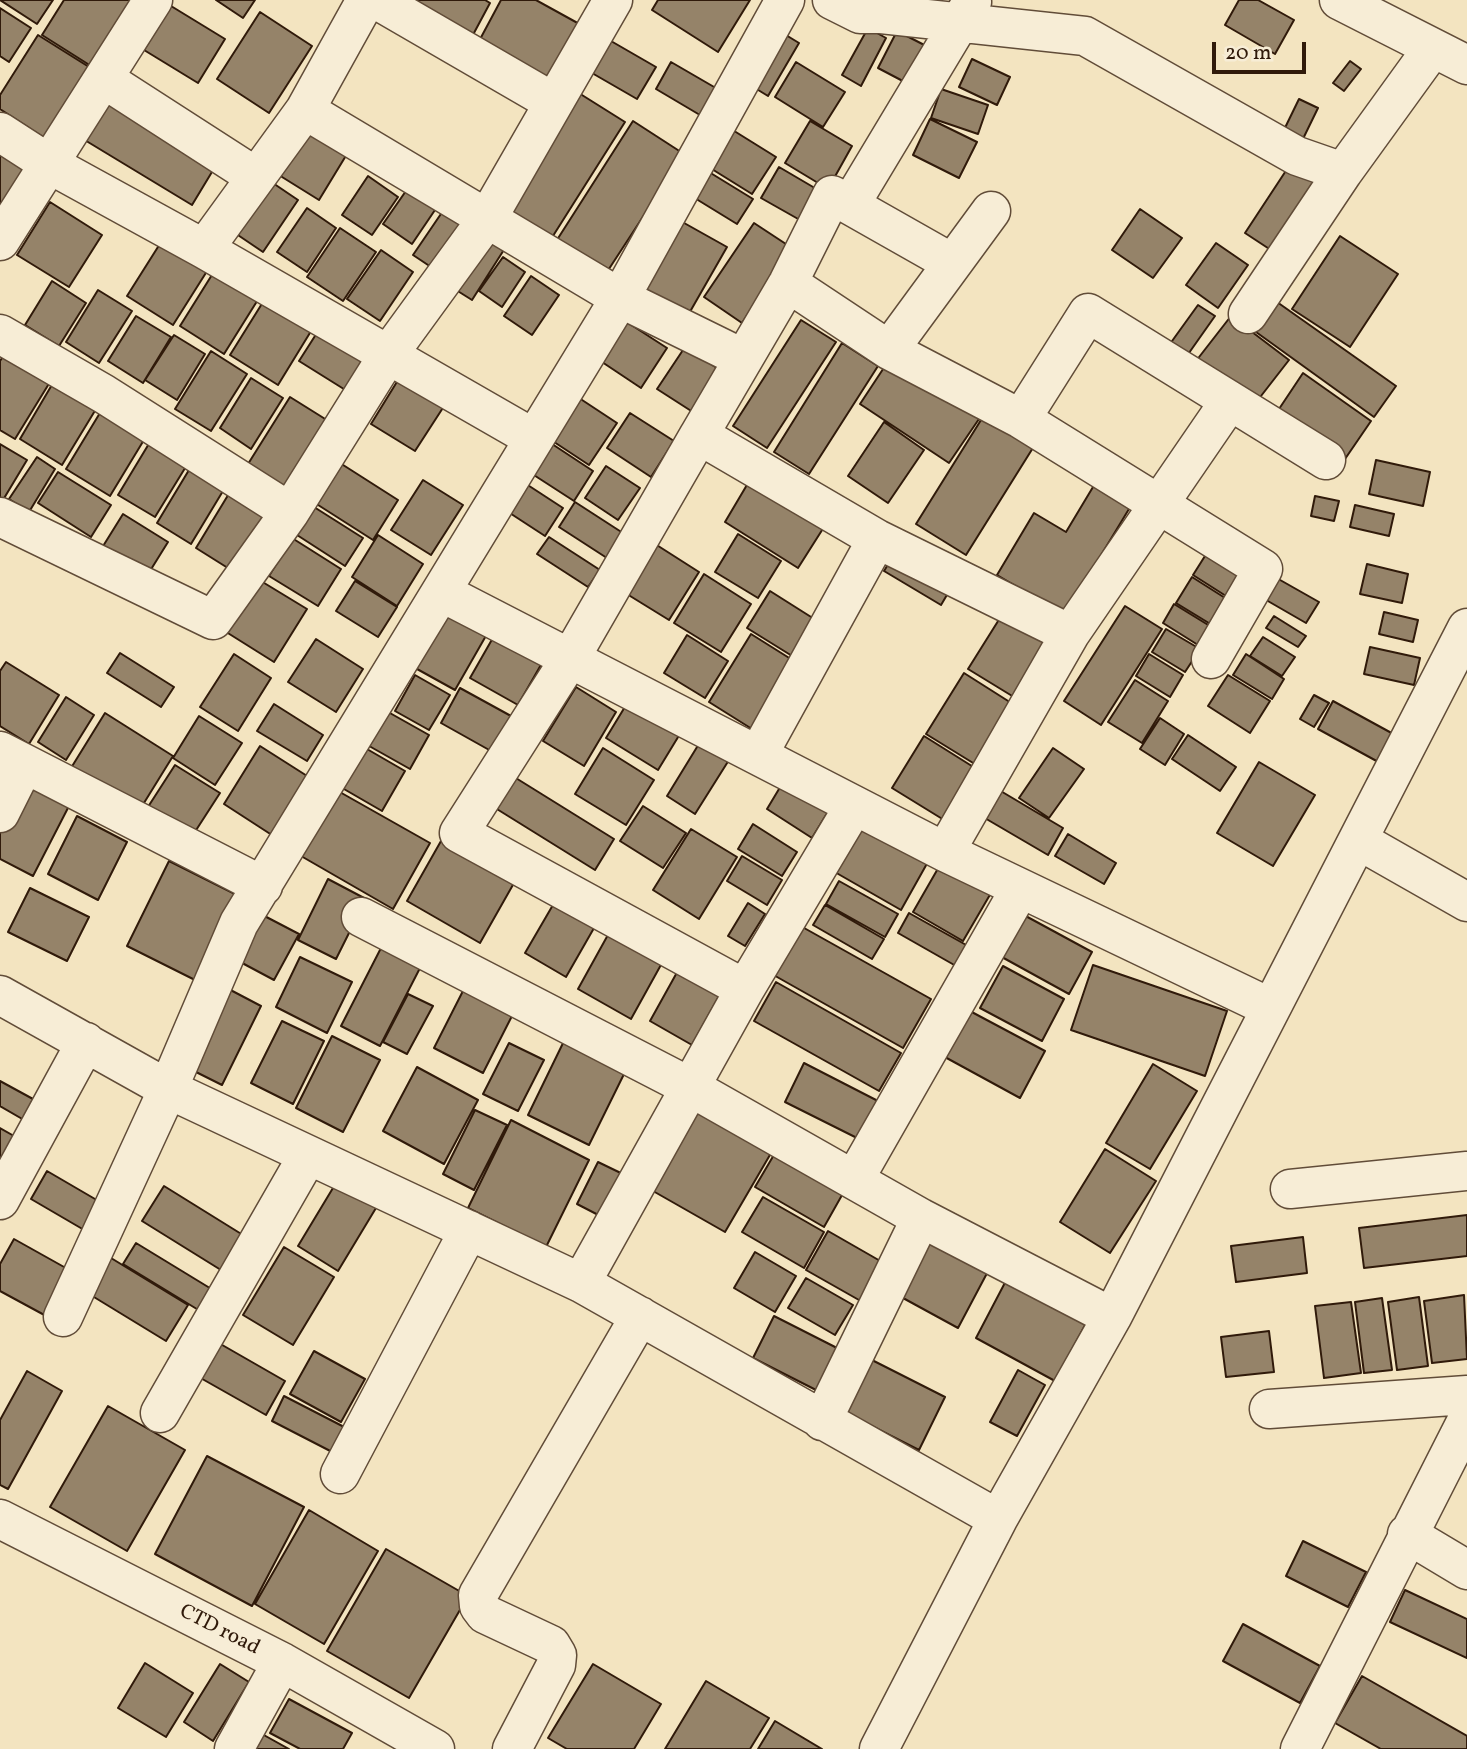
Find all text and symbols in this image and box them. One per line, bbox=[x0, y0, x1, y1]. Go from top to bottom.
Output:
scale bar bbox=[1215, 28, 1310, 72]
text: 20 m bbox=[1225, 39, 1271, 68]
street label: CTD road bbox=[174, 1600, 264, 1662]

